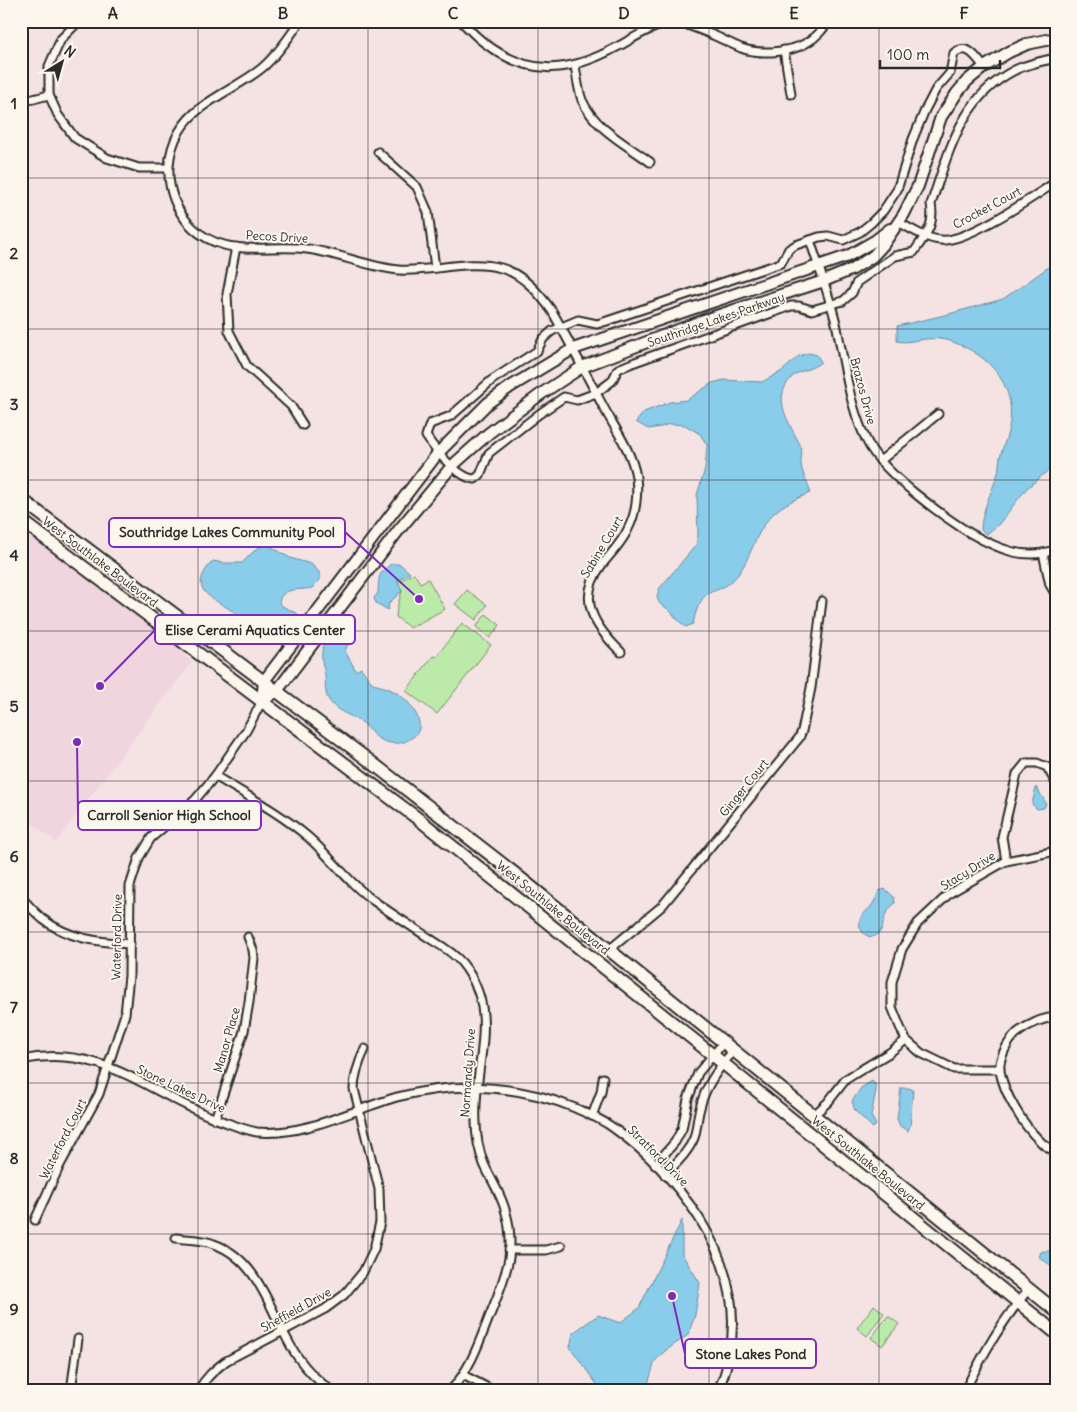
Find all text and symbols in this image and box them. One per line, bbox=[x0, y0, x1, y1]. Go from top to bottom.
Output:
text: A bbox=[108, 3, 118, 23]
text: B bbox=[278, 3, 289, 23]
text: C bbox=[448, 3, 459, 23]
text: D bbox=[618, 3, 630, 23]
text: E bbox=[789, 3, 799, 23]
text: F bbox=[959, 3, 969, 23]
north arrow bbox=[38, 38, 88, 88]
scale bar bbox=[880, 38, 1000, 70]
text: N bbox=[61, 42, 79, 62]
text: 100 m bbox=[887, 45, 929, 64]
text: 1 bbox=[11, 93, 17, 113]
street label: Crocket Court bbox=[950, 183, 1024, 232]
street label: Pecos Drive bbox=[245, 227, 309, 246]
text: 2 bbox=[10, 243, 19, 263]
street label: Southridge Lakes Parkway bbox=[645, 289, 786, 350]
street label: Brazos Drive bbox=[847, 356, 880, 426]
text: 3 bbox=[9, 394, 19, 414]
street label: West Southlake Boulevard bbox=[40, 513, 161, 610]
street label: Sabine Court bbox=[577, 513, 626, 580]
callout: Southridge Lakes Community Pool bbox=[109, 518, 345, 547]
text: Southridge Lakes Community Pool bbox=[119, 523, 335, 541]
text: 4 bbox=[9, 545, 19, 565]
callout: Elise Cerami Aquatics Center bbox=[155, 615, 355, 644]
text: Elise Cerami Aquatics Center bbox=[165, 621, 345, 639]
text: 5 bbox=[9, 696, 19, 716]
street label: Ginger Court bbox=[716, 756, 771, 819]
callout: Carroll Senior High School bbox=[78, 801, 261, 830]
text: Carroll Senior High School bbox=[87, 806, 251, 824]
text: 6 bbox=[9, 846, 19, 866]
street label: Stacy Drive bbox=[938, 848, 998, 893]
street label: West Southlake Boulevard bbox=[494, 857, 613, 958]
street label: Waterford Drive bbox=[108, 894, 125, 980]
text: 7 bbox=[10, 997, 18, 1017]
street label: Manor Place bbox=[210, 1006, 243, 1074]
street label: Normandy Drive bbox=[457, 1028, 478, 1118]
street label: Stone Lakes Drive bbox=[135, 1061, 228, 1116]
street label: Waterford Court bbox=[36, 1096, 89, 1182]
street label: West Southlake Boulevard bbox=[809, 1112, 928, 1213]
street label: Stratford Drive bbox=[625, 1122, 692, 1189]
text: 8 bbox=[9, 1148, 19, 1168]
street label: Sheffield Drive bbox=[258, 1284, 334, 1335]
text: 9 bbox=[9, 1299, 19, 1319]
callout: Stone Lakes Pond bbox=[685, 1339, 816, 1368]
text: Stone Lakes Pond bbox=[695, 1345, 807, 1363]

